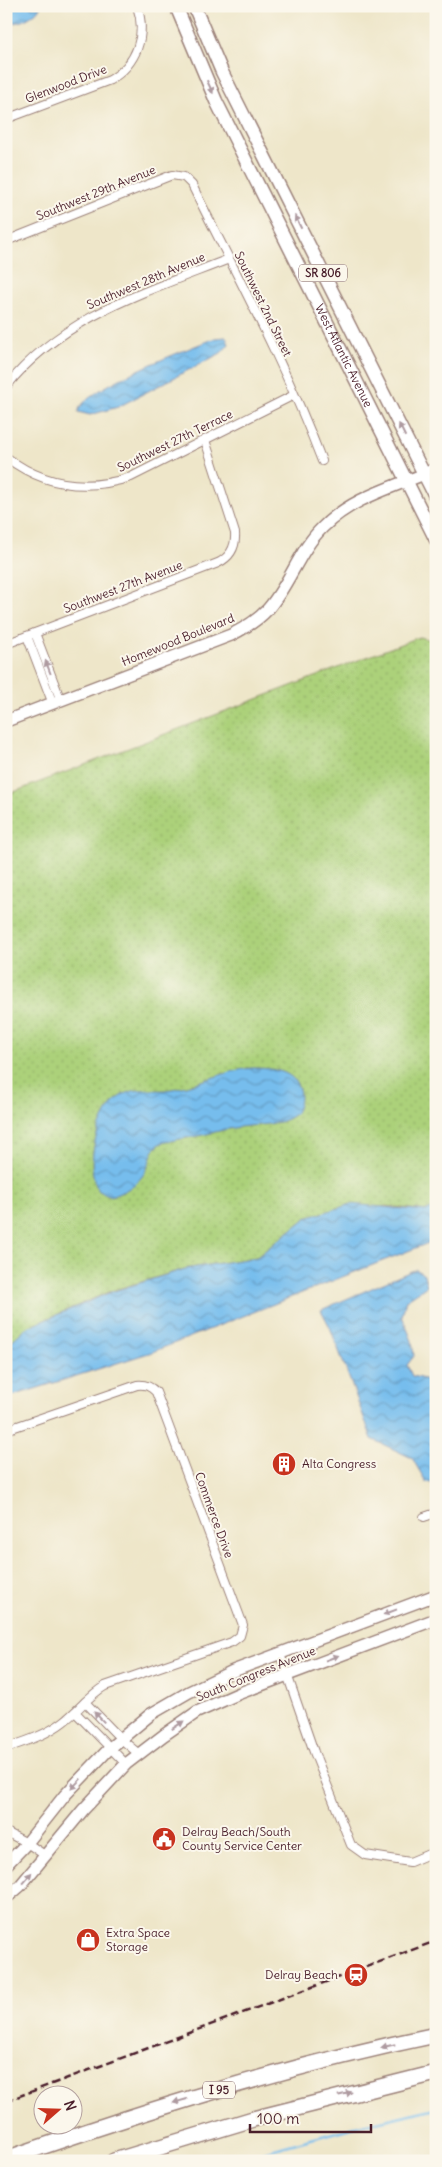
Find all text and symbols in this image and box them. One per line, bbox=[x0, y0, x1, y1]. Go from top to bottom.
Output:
street label: Glenwood Drive bbox=[23, 61, 109, 106]
one-way arrow bbox=[206, 80, 214, 94]
street label: Southwest 29th Avenue bbox=[34, 162, 158, 223]
one-way arrow bbox=[294, 215, 302, 229]
street label: Southwest 28th Avenue bbox=[84, 249, 207, 312]
street label: Southwest 2nd Street bbox=[231, 249, 295, 359]
road number: SR 806 bbox=[299, 264, 347, 282]
street label: West Atlantic Avenue bbox=[312, 301, 376, 410]
street label: Southwest 27th Terrace bbox=[115, 406, 235, 475]
one-way arrow bbox=[398, 423, 406, 437]
street label: Southwest 27th Avenue bbox=[61, 557, 184, 616]
street label: Homewood Boulevard bbox=[119, 610, 236, 669]
one-way arrow bbox=[44, 659, 52, 674]
building icon: Alta Congress bbox=[271, 1451, 297, 1477]
place label: Alta Congress bbox=[302, 1456, 376, 1471]
street label: Commerce Drive bbox=[192, 1470, 237, 1560]
one-way arrow bbox=[382, 1608, 397, 1616]
street label: South Congress Avenue bbox=[194, 1643, 318, 1704]
one-way arrow bbox=[325, 1654, 340, 1662]
one-way arrow bbox=[93, 1711, 105, 1723]
one-way arrow bbox=[171, 1720, 185, 1730]
one-way arrow bbox=[70, 1777, 82, 1789]
place label: Delray Beach/South County Service Center bbox=[182, 1824, 302, 1853]
public building icon: Delray Beach/South County Service Center bbox=[151, 1826, 177, 1852]
one-way arrow bbox=[21, 1872, 32, 1884]
place label: Extra Space Storage bbox=[106, 1925, 170, 1954]
shop icon: Extra Space Storage bbox=[75, 1927, 101, 1953]
station icon: Delray Beach bbox=[343, 1962, 369, 1988]
place label: Delray Beach bbox=[265, 1967, 338, 1982]
one-way arrow bbox=[381, 2042, 396, 2050]
road number: I 95 bbox=[203, 2082, 235, 2098]
north arrow bbox=[32, 2084, 82, 2134]
one-way arrow bbox=[338, 2090, 353, 2098]
text: N bbox=[60, 2098, 80, 2113]
one-way arrow bbox=[173, 2098, 188, 2106]
scale bar bbox=[250, 2102, 371, 2134]
text: 100 m bbox=[257, 2109, 299, 2128]

